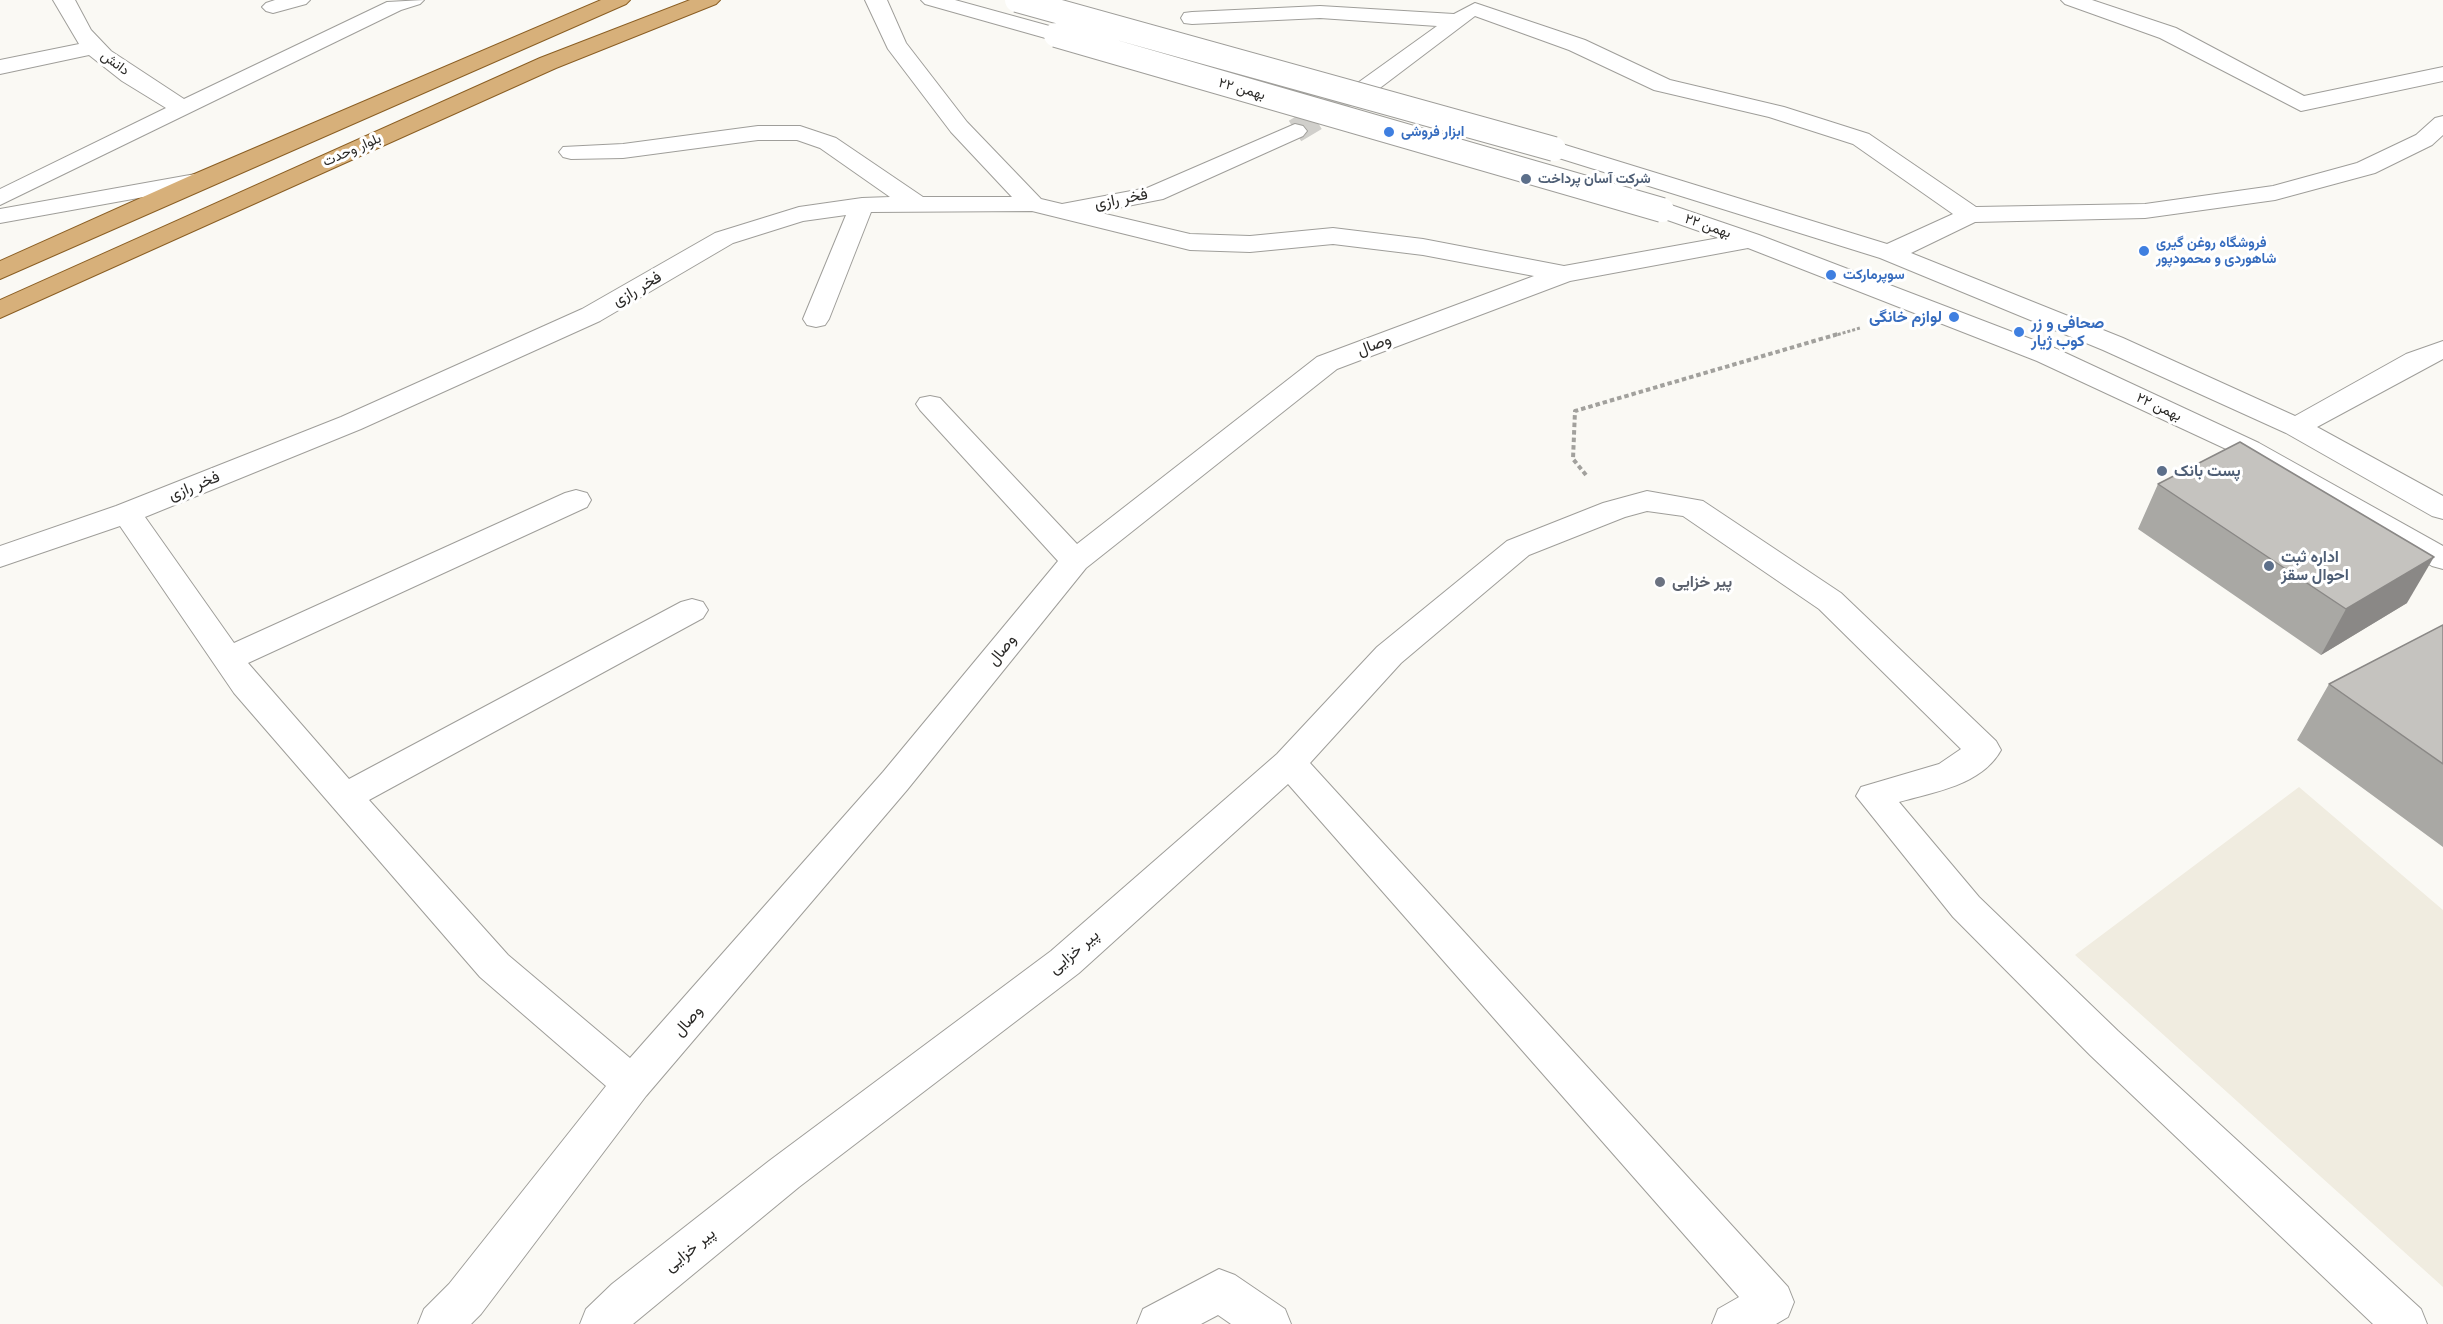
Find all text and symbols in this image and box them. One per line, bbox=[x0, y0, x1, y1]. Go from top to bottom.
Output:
street label: دانش bbox=[97, 47, 133, 79]
street label: ۲۲ بهمن bbox=[1217, 74, 1267, 104]
place label: ابزار فروشی bbox=[1401, 124, 1464, 140]
marker: ابزار فروشی bbox=[1382, 125, 1396, 139]
street label: بلوار وحدت bbox=[320, 130, 384, 170]
place label: شرکت آسان پرداخت bbox=[1538, 171, 1651, 187]
marker: شرکت آسان پرداخت bbox=[1519, 172, 1533, 186]
street label: فخر رازی bbox=[1093, 184, 1149, 214]
street label: ۲۲ بهمن bbox=[1683, 210, 1733, 242]
place label: فروشگاه روغن گیری شاهوردی و محمودپور bbox=[2156, 235, 2277, 268]
marker: فروشگاه روغن گیری شاهوردی و محمودپور bbox=[2137, 244, 2151, 258]
street label: فخر رازی bbox=[609, 267, 665, 311]
place label: سوپرمارکت bbox=[1843, 267, 1905, 283]
marker: سوپرمارکت bbox=[1824, 268, 1838, 282]
place label: لوازم خانگی bbox=[1869, 307, 1942, 327]
marker: لوازم خانگی bbox=[1947, 310, 1961, 324]
place label: صحافی و زر کوب ژیار bbox=[2031, 313, 2104, 351]
marker: صحافی و زر کوب ژیار bbox=[2012, 325, 2026, 339]
street label: وصال bbox=[1354, 330, 1394, 360]
street label: ۲۲ بهمن bbox=[2134, 389, 2184, 425]
place label: پست بانک bbox=[2174, 461, 2241, 481]
marker: پست بانک bbox=[2155, 464, 2169, 478]
street label: فخر رازی bbox=[165, 467, 223, 505]
place label: اداره ثبت احوال سقز bbox=[2281, 547, 2349, 585]
marker: اداره ثبت احوال سقز bbox=[2262, 559, 2276, 573]
place label: پیر خزایی bbox=[1672, 572, 1732, 592]
marker: پیر خزایی bbox=[1653, 575, 1667, 589]
street label: وصال bbox=[984, 630, 1020, 670]
street label: پیر خزایی bbox=[1045, 925, 1103, 979]
street label: وصال bbox=[669, 1002, 707, 1040]
street label: پیر خزایی bbox=[661, 1224, 719, 1276]

